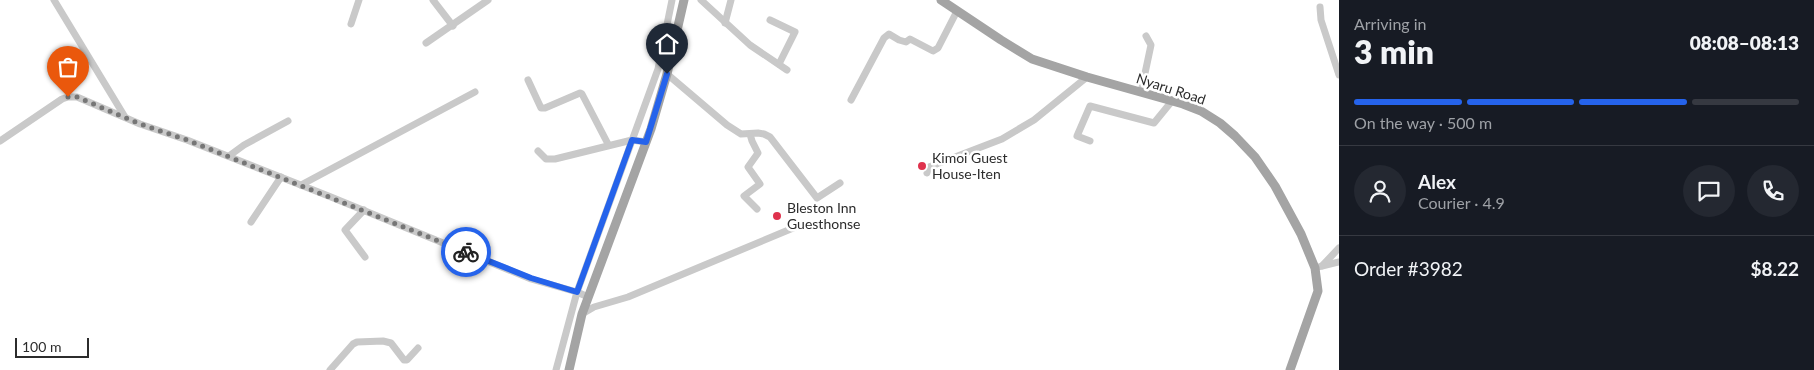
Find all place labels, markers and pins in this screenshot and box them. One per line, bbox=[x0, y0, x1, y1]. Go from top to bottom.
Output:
pin bbox=[646, 23, 688, 74]
pin bbox=[47, 46, 89, 97]
place label: Kimoi Guest House-Iten bbox=[932, 149, 1007, 182]
marker: Kimoi Guest House-Iten bbox=[916, 160, 928, 172]
place label: Bleston Inn Guesthonse bbox=[787, 199, 860, 232]
marker: Bleston Inn Guesthonse bbox=[771, 210, 783, 222]

